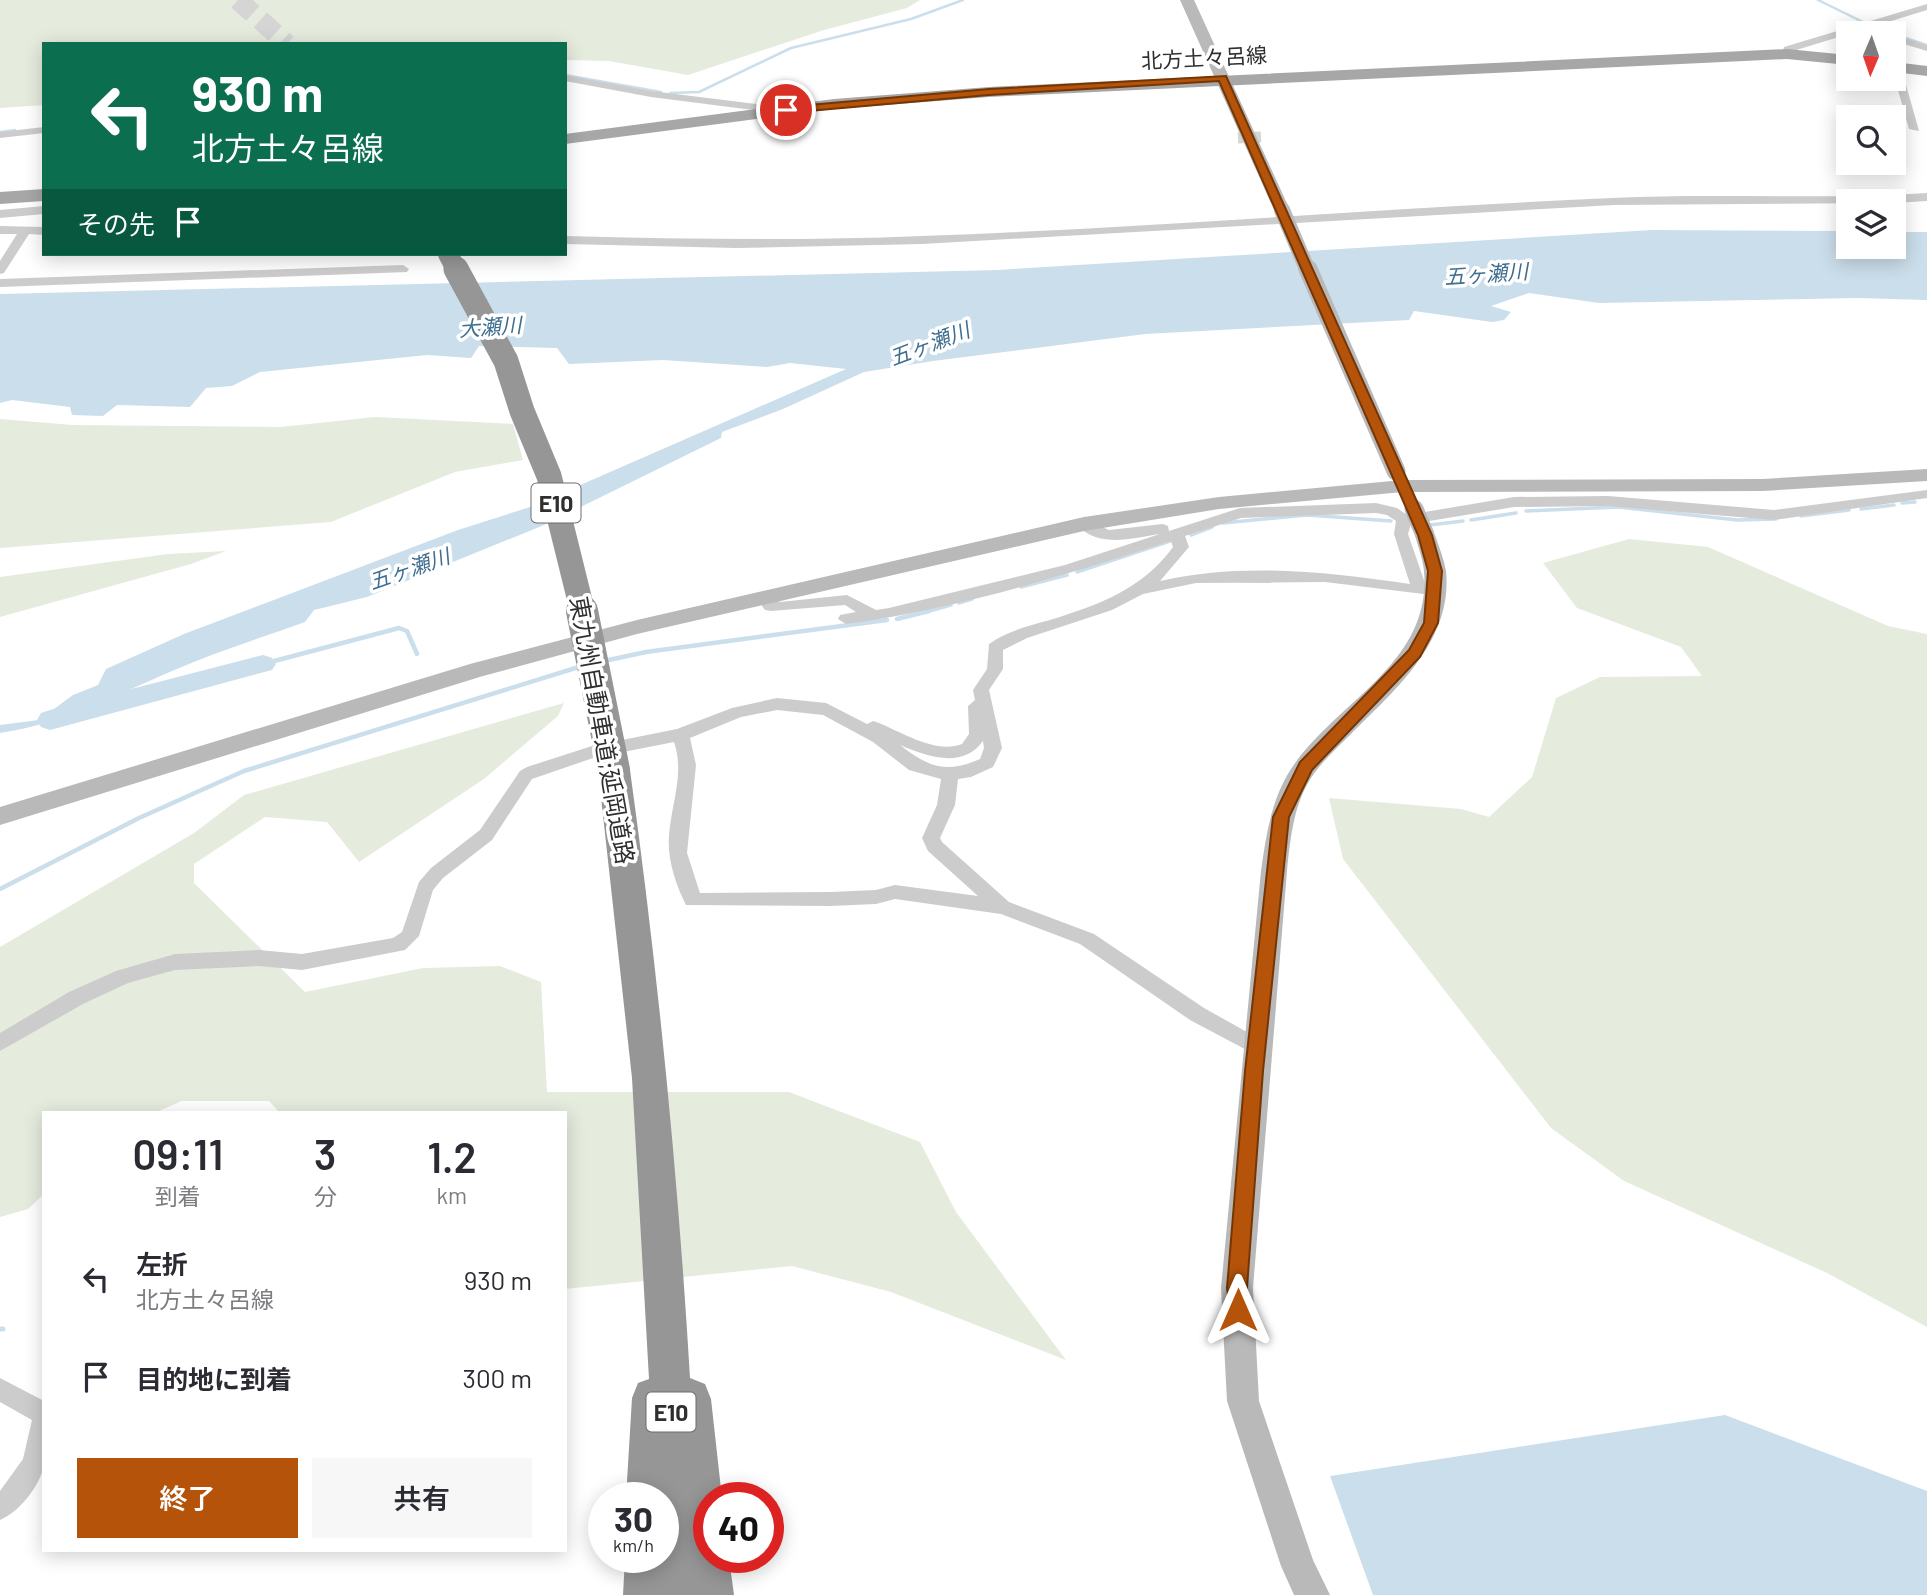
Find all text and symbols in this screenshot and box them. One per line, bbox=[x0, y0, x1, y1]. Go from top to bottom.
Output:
north arrow bbox=[1836, 21, 1906, 91]
map controls bbox=[1836, 21, 1906, 259]
street label: 北方土々呂線 bbox=[1140, 41, 1268, 73]
text: 930 m bbox=[192, 63, 323, 122]
icon: left bbox=[77, 70, 168, 161]
pin bbox=[756, 80, 816, 140]
icon: arrive bbox=[767, 91, 805, 129]
button: search bbox=[1836, 105, 1906, 175]
text: 北方土々呂線 bbox=[192, 128, 384, 166]
button: layers bbox=[1836, 189, 1906, 259]
icon: arrive bbox=[169, 203, 207, 241]
text: その先 bbox=[77, 208, 155, 239]
water label: 五ヶ瀬川 bbox=[1443, 257, 1531, 288]
water label: 大瀬川 bbox=[458, 311, 524, 341]
water label: 五ヶ瀬川 bbox=[885, 316, 975, 370]
road number: E10 bbox=[532, 484, 580, 523]
water label: 五ヶ瀬川 bbox=[365, 542, 455, 593]
street label: 東九州自動車道;延岡道路 bbox=[565, 594, 641, 866]
text: 09:11 bbox=[132, 1128, 223, 1178]
text: 3 bbox=[314, 1128, 336, 1178]
text: 1.2 bbox=[427, 1131, 477, 1181]
text: km bbox=[437, 1181, 467, 1209]
text: 到着 bbox=[155, 1182, 201, 1210]
text: 分 bbox=[314, 1182, 337, 1210]
text: 左折 bbox=[136, 1248, 188, 1279]
icon: left bbox=[77, 1260, 115, 1298]
text: 930 m bbox=[464, 1264, 532, 1295]
position arrow bbox=[1201, 1273, 1275, 1347]
text: 北方土々呂線 bbox=[136, 1285, 274, 1313]
icon: arrive bbox=[77, 1358, 115, 1396]
text: 300 m bbox=[463, 1362, 532, 1393]
text: 目的地に到着 bbox=[136, 1363, 292, 1394]
road number: E10 bbox=[646, 1392, 696, 1432]
button: 終了 bbox=[77, 1458, 298, 1538]
button: 共有 bbox=[312, 1458, 532, 1538]
speed limit sign: 40 bbox=[693, 1482, 784, 1573]
text: 30 bbox=[614, 1497, 653, 1539]
text: km/h bbox=[613, 1534, 654, 1556]

